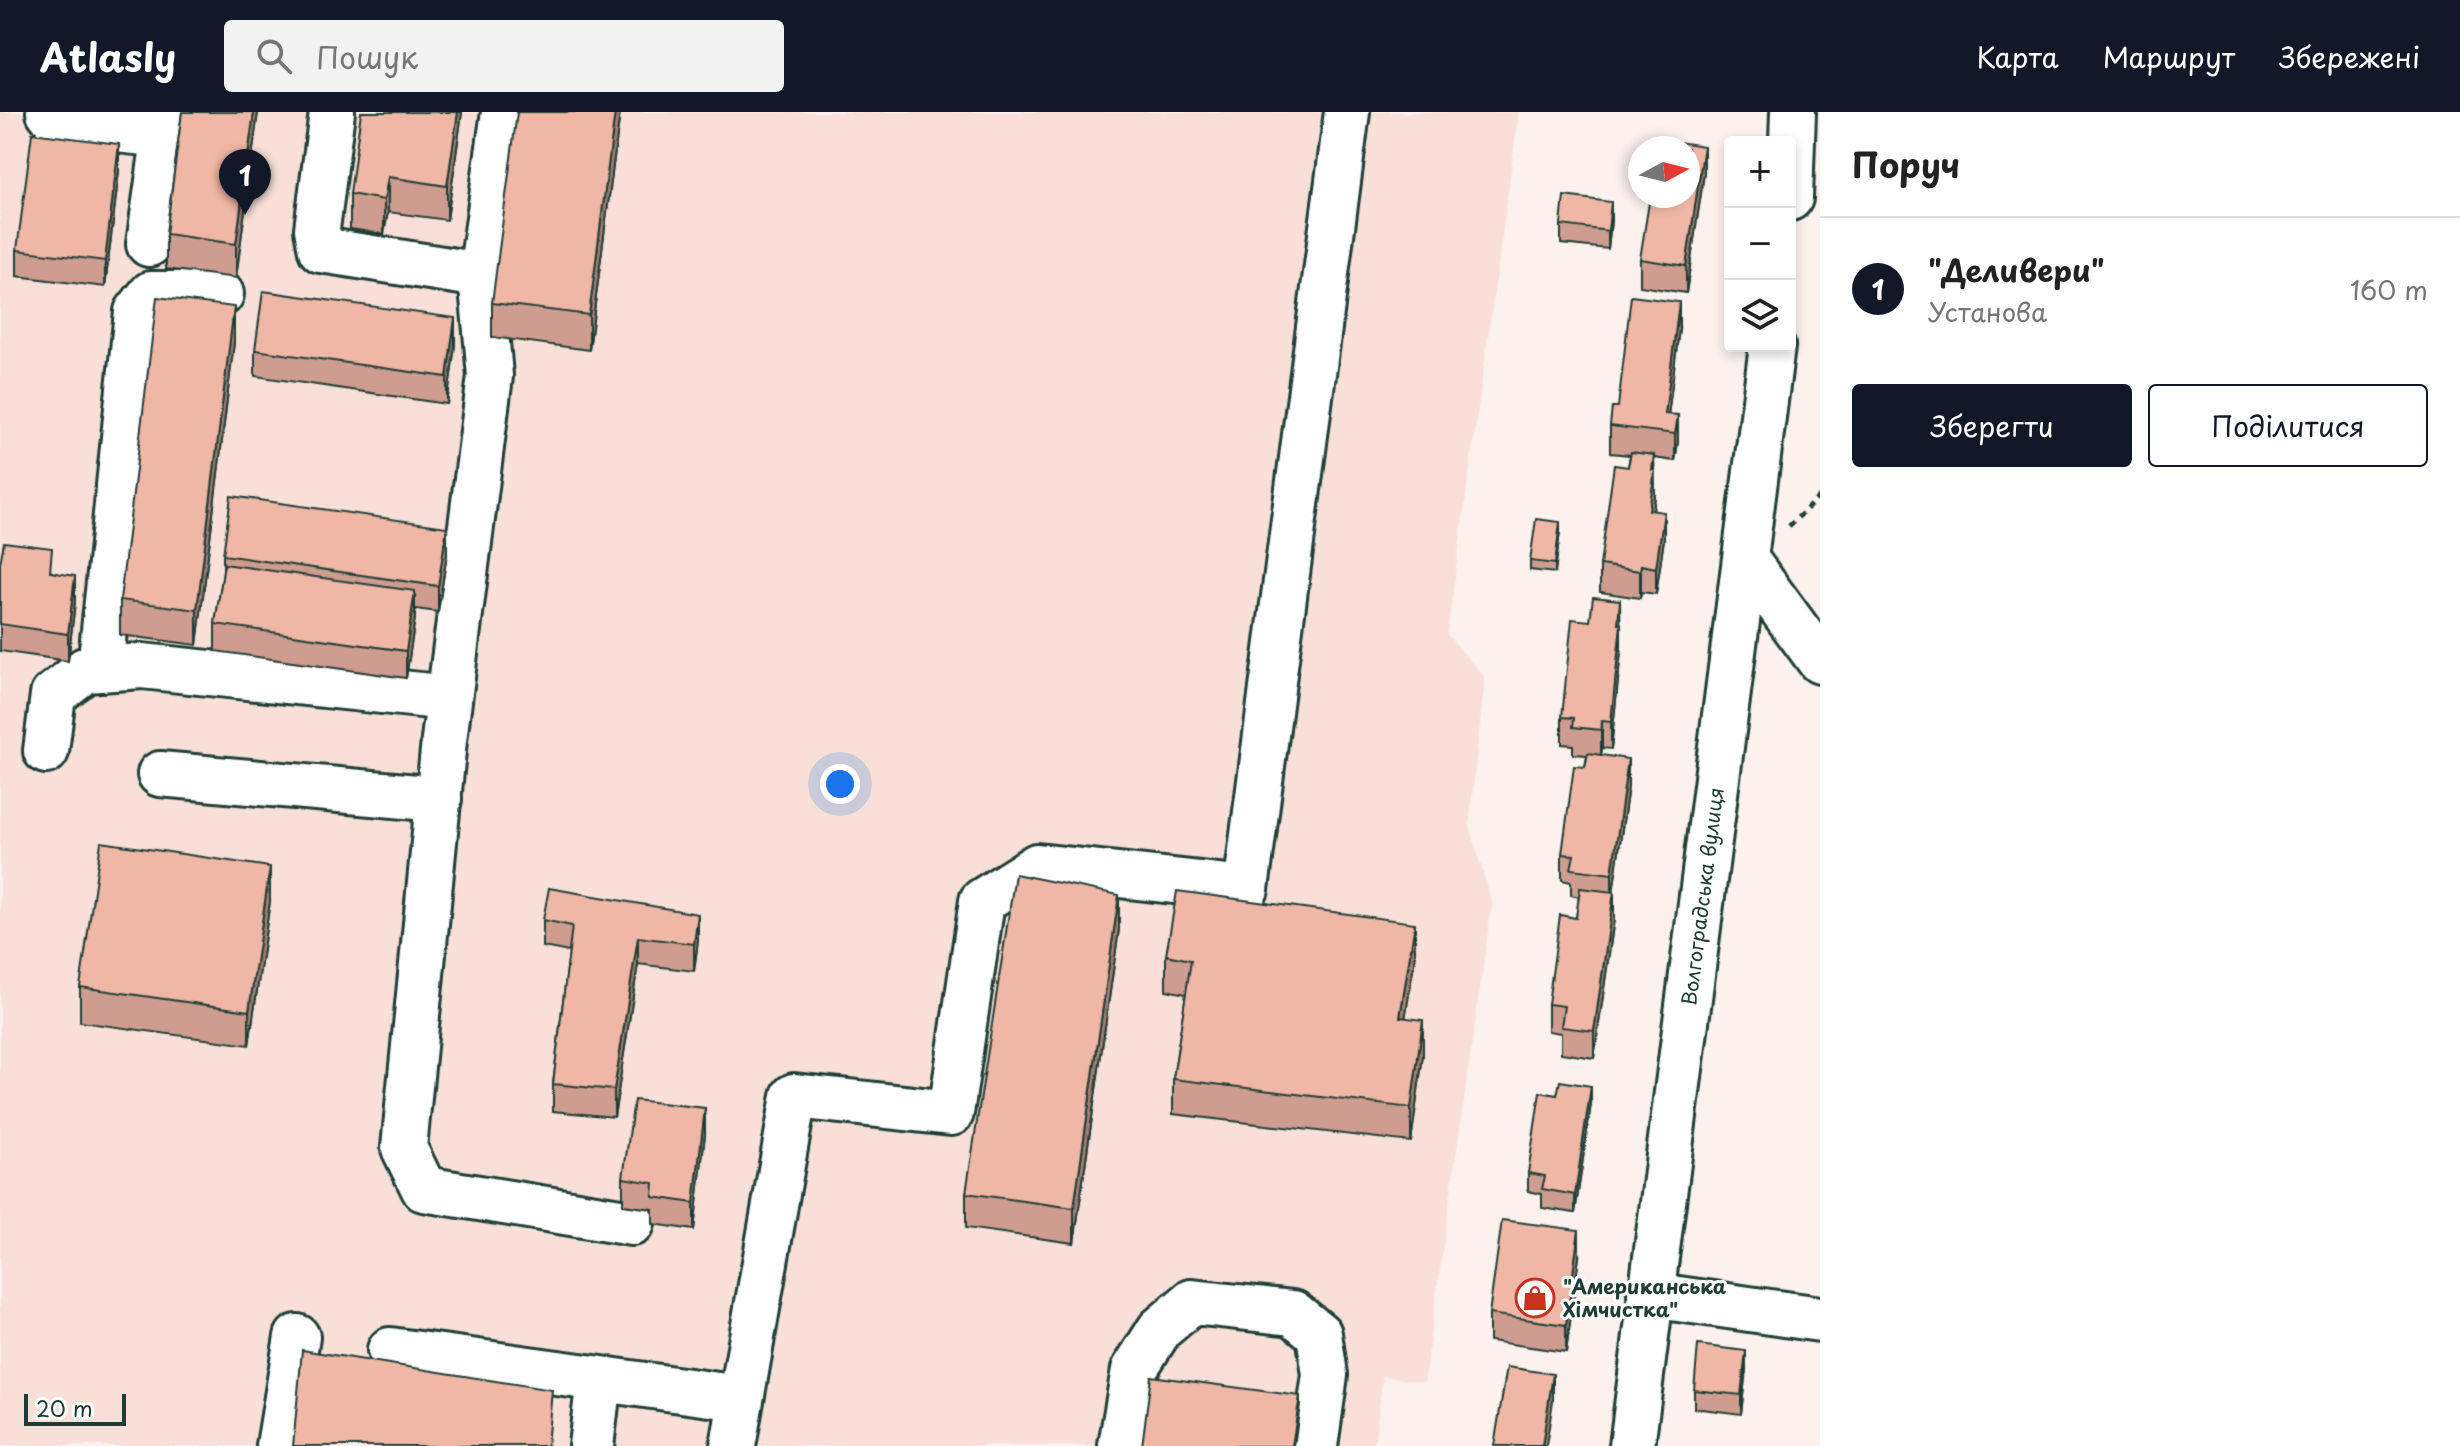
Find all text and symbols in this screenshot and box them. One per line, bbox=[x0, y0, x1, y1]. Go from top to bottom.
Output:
search box bbox=[224, 20, 784, 92]
text: Atlasly bbox=[40, 28, 176, 85]
icon: search bbox=[252, 34, 296, 78]
text: Пошук bbox=[316, 34, 418, 79]
text: Карта bbox=[1976, 35, 2059, 78]
text: Маршрут bbox=[2103, 35, 2235, 78]
text: Збережені bbox=[2279, 35, 2420, 78]
north arrow bbox=[1628, 136, 1700, 208]
map controls bbox=[1724, 136, 1796, 352]
button: + bbox=[1724, 136, 1796, 208]
text: Поруч bbox=[1852, 138, 1960, 190]
pin: 1 bbox=[219, 149, 271, 215]
button: − bbox=[1724, 208, 1796, 280]
text: "Деливери" bbox=[1928, 247, 2105, 292]
text: 1 bbox=[1872, 270, 1884, 309]
text: 160 m bbox=[2350, 270, 2428, 309]
button: layers bbox=[1724, 280, 1796, 352]
text: Установа bbox=[1928, 292, 2047, 331]
button: Зберегти bbox=[1852, 384, 2132, 467]
button: Поділитися bbox=[2148, 384, 2428, 467]
your location bbox=[820, 764, 860, 804]
street label: Волгоградська вулиця bbox=[1673, 785, 1731, 1007]
place label: "Американська Хімчистка" bbox=[1563, 1271, 1727, 1324]
shop icon: "Американська Хімчистка" bbox=[1514, 1277, 1556, 1319]
scale bar bbox=[24, 1390, 126, 1426]
text: 20 m bbox=[36, 1391, 93, 1424]

